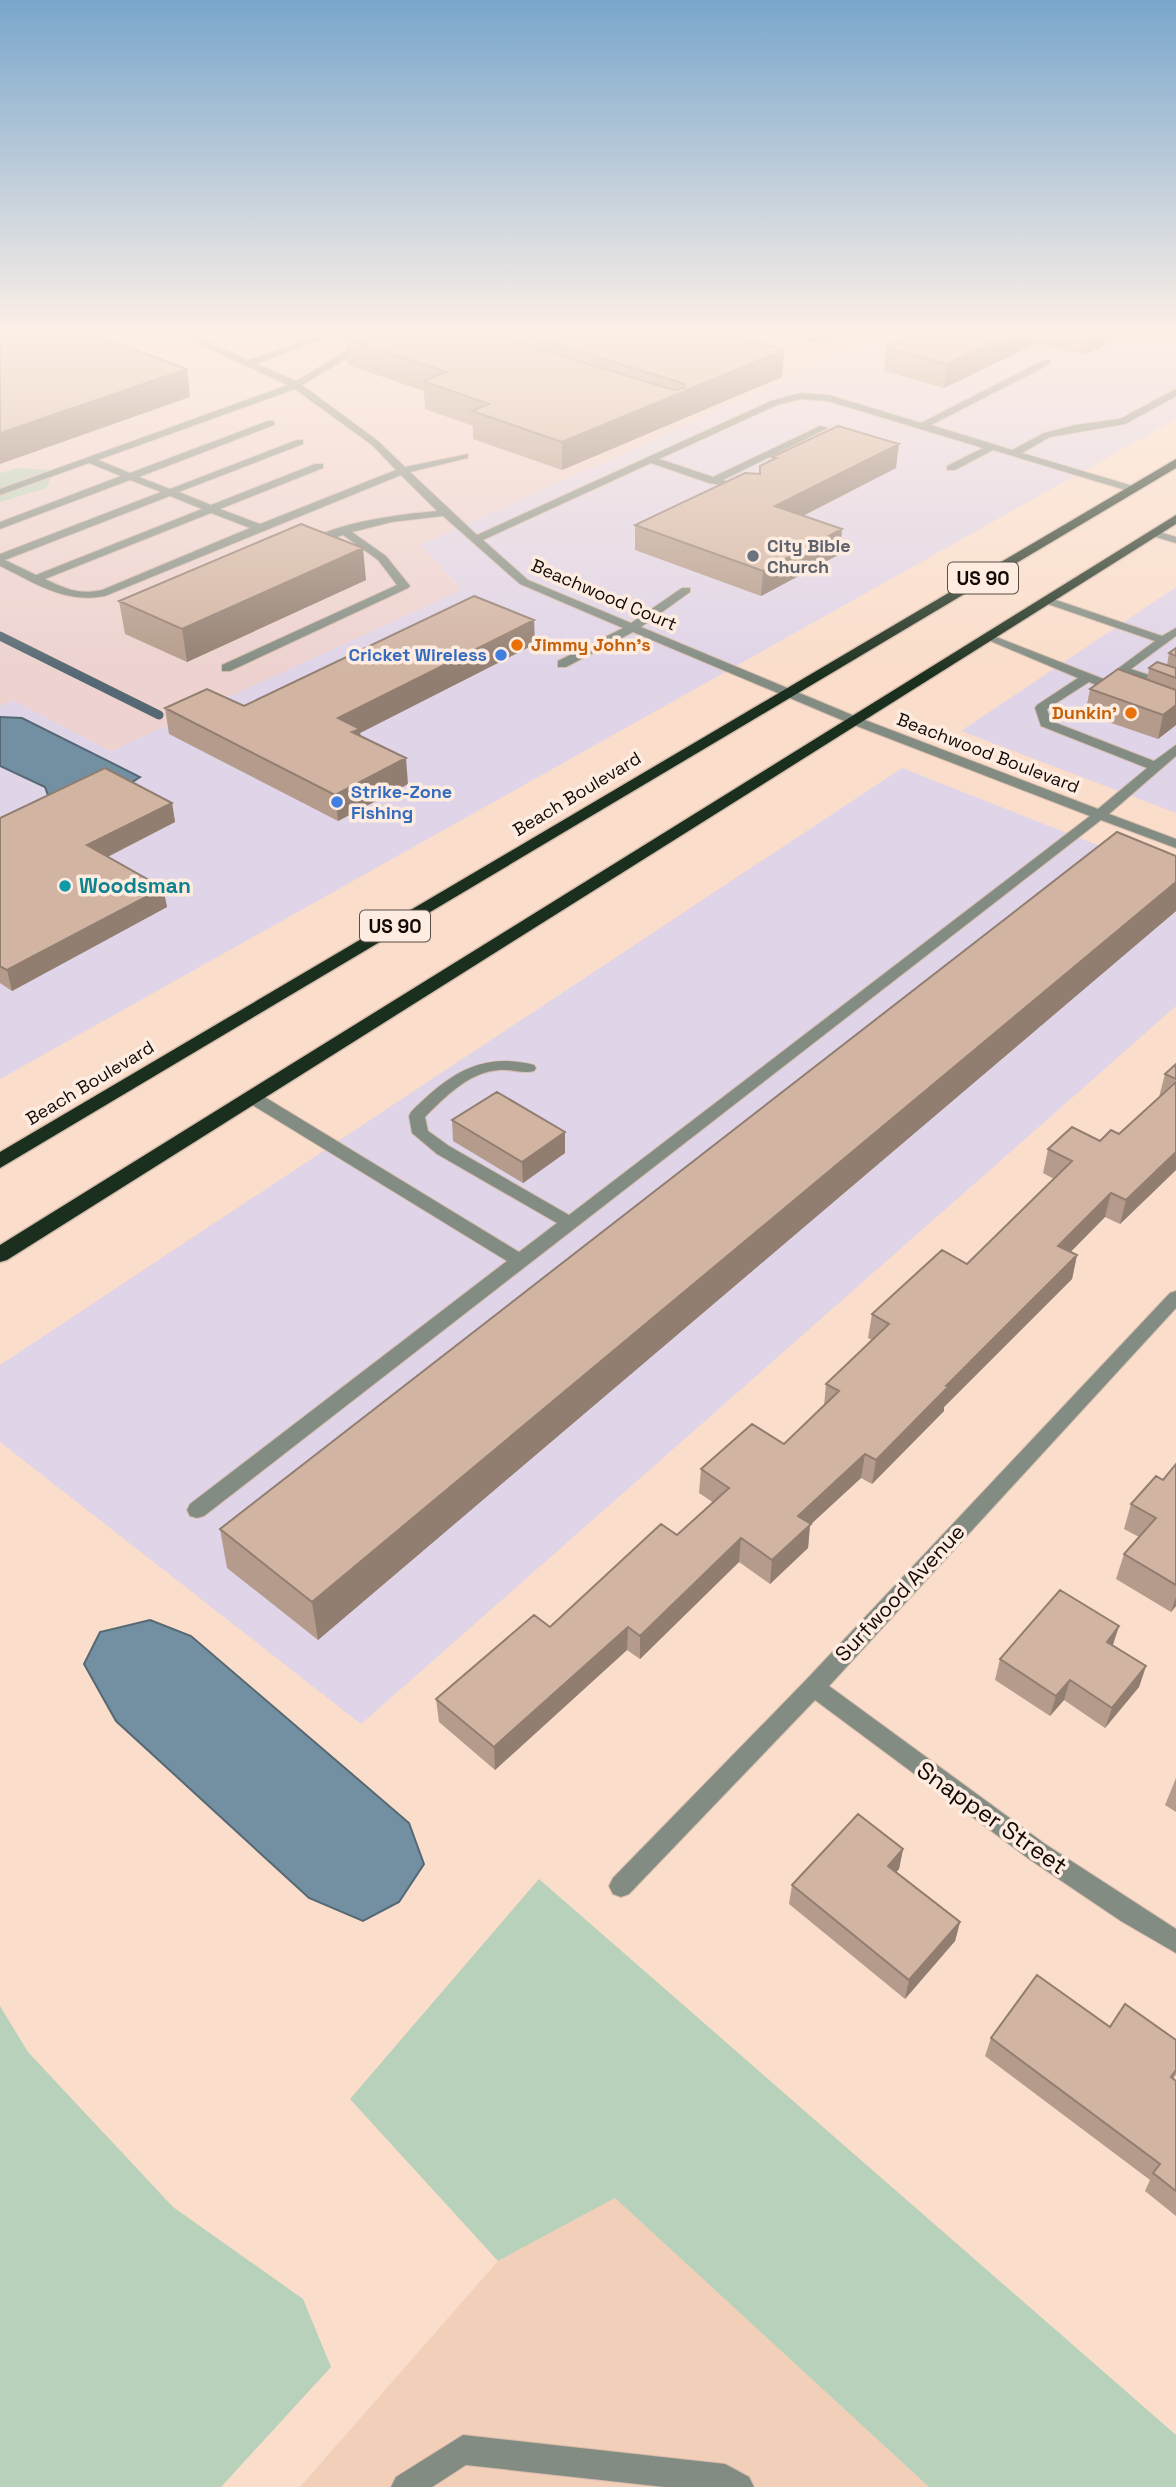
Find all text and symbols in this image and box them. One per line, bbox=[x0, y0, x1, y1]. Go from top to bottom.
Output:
place label: City Bible Church bbox=[767, 534, 851, 578]
marker: City Bible Church bbox=[745, 548, 761, 564]
street label: Beachwood Court bbox=[528, 554, 680, 636]
road number: US 90 bbox=[948, 562, 1018, 594]
place label: Jimmy John's bbox=[531, 633, 651, 656]
marker: Jimmy John's bbox=[509, 637, 525, 653]
place label: Cricket Wireless bbox=[348, 643, 487, 666]
marker: Cricket Wireless bbox=[493, 647, 509, 663]
place label: Dunkin' bbox=[1052, 701, 1117, 724]
marker: Dunkin' bbox=[1123, 705, 1139, 721]
street label: Beachwood Boulevard bbox=[894, 707, 1083, 798]
street label: Beach Boulevard bbox=[508, 746, 645, 841]
place label: Strike-Zone Fishing bbox=[351, 780, 452, 824]
marker: Strike-Zone Fishing bbox=[329, 794, 345, 810]
place label: Woodsman bbox=[79, 872, 191, 899]
marker: Woodsman bbox=[57, 878, 73, 894]
road number: US 90 bbox=[360, 910, 430, 942]
street label: Beach Boulevard bbox=[21, 1035, 158, 1130]
street label: Surfwood Avenue bbox=[829, 1518, 970, 1667]
street label: Snapper Street bbox=[911, 1754, 1074, 1881]

